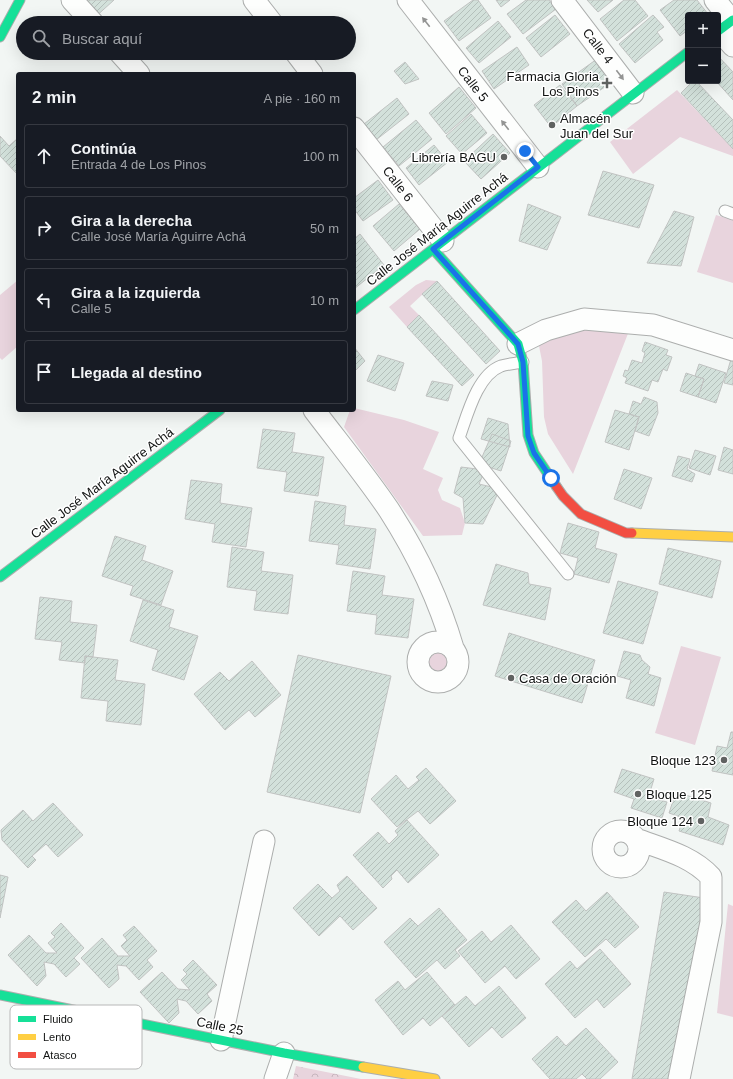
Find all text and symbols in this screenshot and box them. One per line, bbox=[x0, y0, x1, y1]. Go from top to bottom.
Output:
map controls bbox=[685, 12, 721, 84]
button: + bbox=[685, 12, 721, 48]
search box bbox=[16, 16, 356, 60]
one-way arrow bbox=[422, 17, 430, 28]
street label: Calle 4 bbox=[580, 25, 616, 67]
icon: search bbox=[30, 27, 52, 49]
text: Buscar aquí bbox=[62, 30, 142, 47]
button: − bbox=[685, 48, 721, 84]
street label: Calle 5 bbox=[455, 63, 491, 105]
place label: Farmacia Gloria Los Pinos bbox=[507, 69, 600, 99]
one-way arrow bbox=[616, 70, 625, 81]
marker: Farmacia Gloria Los Pinos bbox=[602, 78, 612, 88]
text: 2 min bbox=[32, 88, 76, 107]
text: A pie · 160 m bbox=[263, 91, 340, 106]
place label: Almacén Juan del Sur bbox=[560, 111, 634, 141]
one-way arrow bbox=[501, 120, 509, 131]
marker: Almacén Juan del Sur bbox=[547, 120, 557, 130]
text: Continúa bbox=[71, 140, 136, 157]
route end bbox=[516, 142, 534, 160]
icon: ahead bbox=[33, 145, 55, 167]
text: 100 m bbox=[303, 149, 339, 164]
place label: Librería BAGU bbox=[411, 150, 496, 165]
marker: Librería BAGU bbox=[499, 152, 509, 162]
text: Entrada 4 de Los Pinos bbox=[71, 157, 206, 172]
street label: Calle 6 bbox=[380, 163, 416, 205]
street label: Calle José María Aguirre Achá bbox=[363, 169, 511, 289]
text: Gira a la derecha bbox=[71, 212, 192, 229]
icon: right bbox=[33, 217, 55, 239]
text: 50 m bbox=[310, 221, 339, 236]
text: Calle José María Aguirre Achá bbox=[71, 229, 246, 244]
text: Gira a la izquierda bbox=[71, 284, 200, 301]
icon: left bbox=[33, 289, 55, 311]
text: 10 m bbox=[310, 293, 339, 308]
text: Calle 5 bbox=[71, 301, 111, 316]
icon: arrive bbox=[33, 361, 55, 383]
text: Llegada al destino bbox=[71, 364, 202, 381]
street label: Calle José María Aguirre Achá bbox=[28, 424, 177, 542]
route start bbox=[542, 469, 560, 487]
place label: Casa de Oración bbox=[519, 671, 617, 686]
marker: Casa de Oración bbox=[506, 673, 516, 683]
place label: Bloque 123 bbox=[650, 753, 716, 768]
marker: Bloque 123 bbox=[719, 755, 729, 765]
place label: Bloque 125 bbox=[646, 787, 712, 802]
marker: Bloque 125 bbox=[633, 789, 643, 799]
place label: Bloque 124 bbox=[627, 814, 693, 829]
marker: Bloque 124 bbox=[696, 816, 706, 826]
legend bbox=[10, 1005, 142, 1069]
text: Fluido bbox=[43, 1013, 73, 1025]
street label: Calle 25 bbox=[195, 1014, 245, 1038]
text: Lento bbox=[43, 1031, 71, 1043]
text: Atasco bbox=[43, 1049, 77, 1061]

